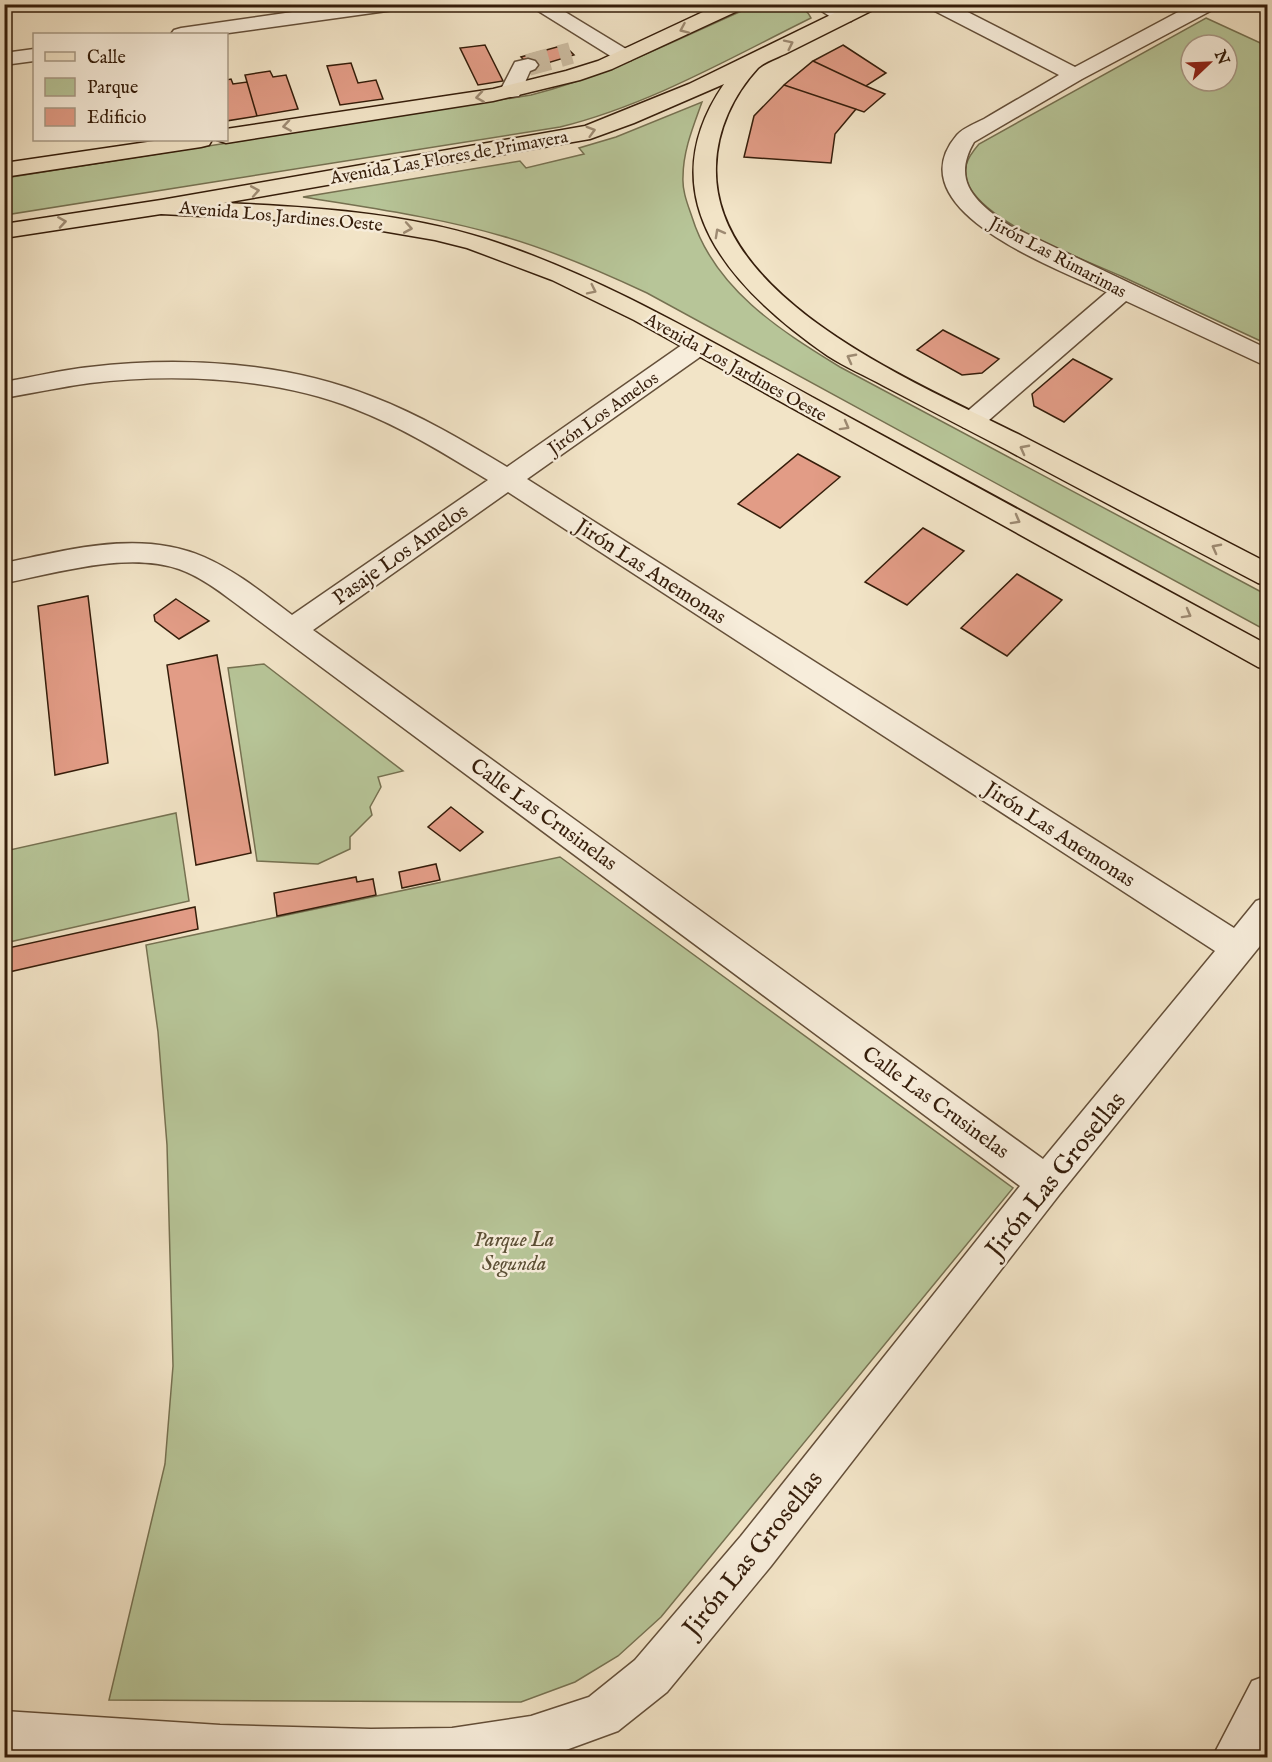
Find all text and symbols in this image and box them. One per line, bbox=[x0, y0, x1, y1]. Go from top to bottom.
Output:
one-way arrow bbox=[679, 21, 690, 33]
legend bbox=[33, 33, 228, 141]
north arrow bbox=[1179, 33, 1239, 93]
one-way arrow bbox=[782, 39, 793, 51]
text: Calle bbox=[87, 47, 126, 70]
text: N bbox=[1209, 47, 1233, 68]
text: Parque bbox=[87, 77, 138, 100]
one-way arrow bbox=[475, 90, 484, 102]
text: Edificio bbox=[87, 107, 147, 130]
one-way arrow bbox=[282, 120, 292, 132]
street label: Avenida Las Flores de Primavera bbox=[328, 126, 570, 191]
one-way arrow bbox=[585, 126, 596, 138]
one-way arrow bbox=[249, 185, 259, 198]
street label: Avenida Los Jardines Oeste bbox=[177, 197, 384, 238]
street label: Jirón Las Rimarimas bbox=[983, 212, 1130, 304]
one-way arrow bbox=[57, 216, 67, 229]
one-way arrow bbox=[403, 222, 412, 234]
one-way arrow bbox=[715, 229, 726, 240]
one-way arrow bbox=[585, 283, 596, 294]
street label: Avenida Los Jardines Oeste bbox=[640, 308, 830, 428]
one-way arrow bbox=[847, 354, 858, 365]
street label: Jirón Los Amelos bbox=[542, 368, 664, 462]
one-way arrow bbox=[839, 419, 849, 430]
one-way arrow bbox=[1019, 444, 1030, 456]
street label: Pasaje Los Amelos bbox=[328, 498, 474, 612]
street label: Jirón Las Anemonas bbox=[568, 512, 731, 631]
one-way arrow bbox=[1010, 513, 1020, 524]
one-way arrow bbox=[1211, 544, 1222, 556]
one-way arrow bbox=[1180, 607, 1191, 618]
street label: Calle Las Crusinelas bbox=[464, 753, 622, 878]
street label: Jirón Las Anemonas bbox=[977, 775, 1140, 894]
street label: Calle Las Crusinelas bbox=[856, 1041, 1014, 1166]
street label: Jirón Las Grosellas bbox=[977, 1085, 1133, 1267]
park label: Parque La Segunda bbox=[474, 1227, 554, 1278]
street label: Jirón Las Grosellas bbox=[674, 1464, 830, 1646]

